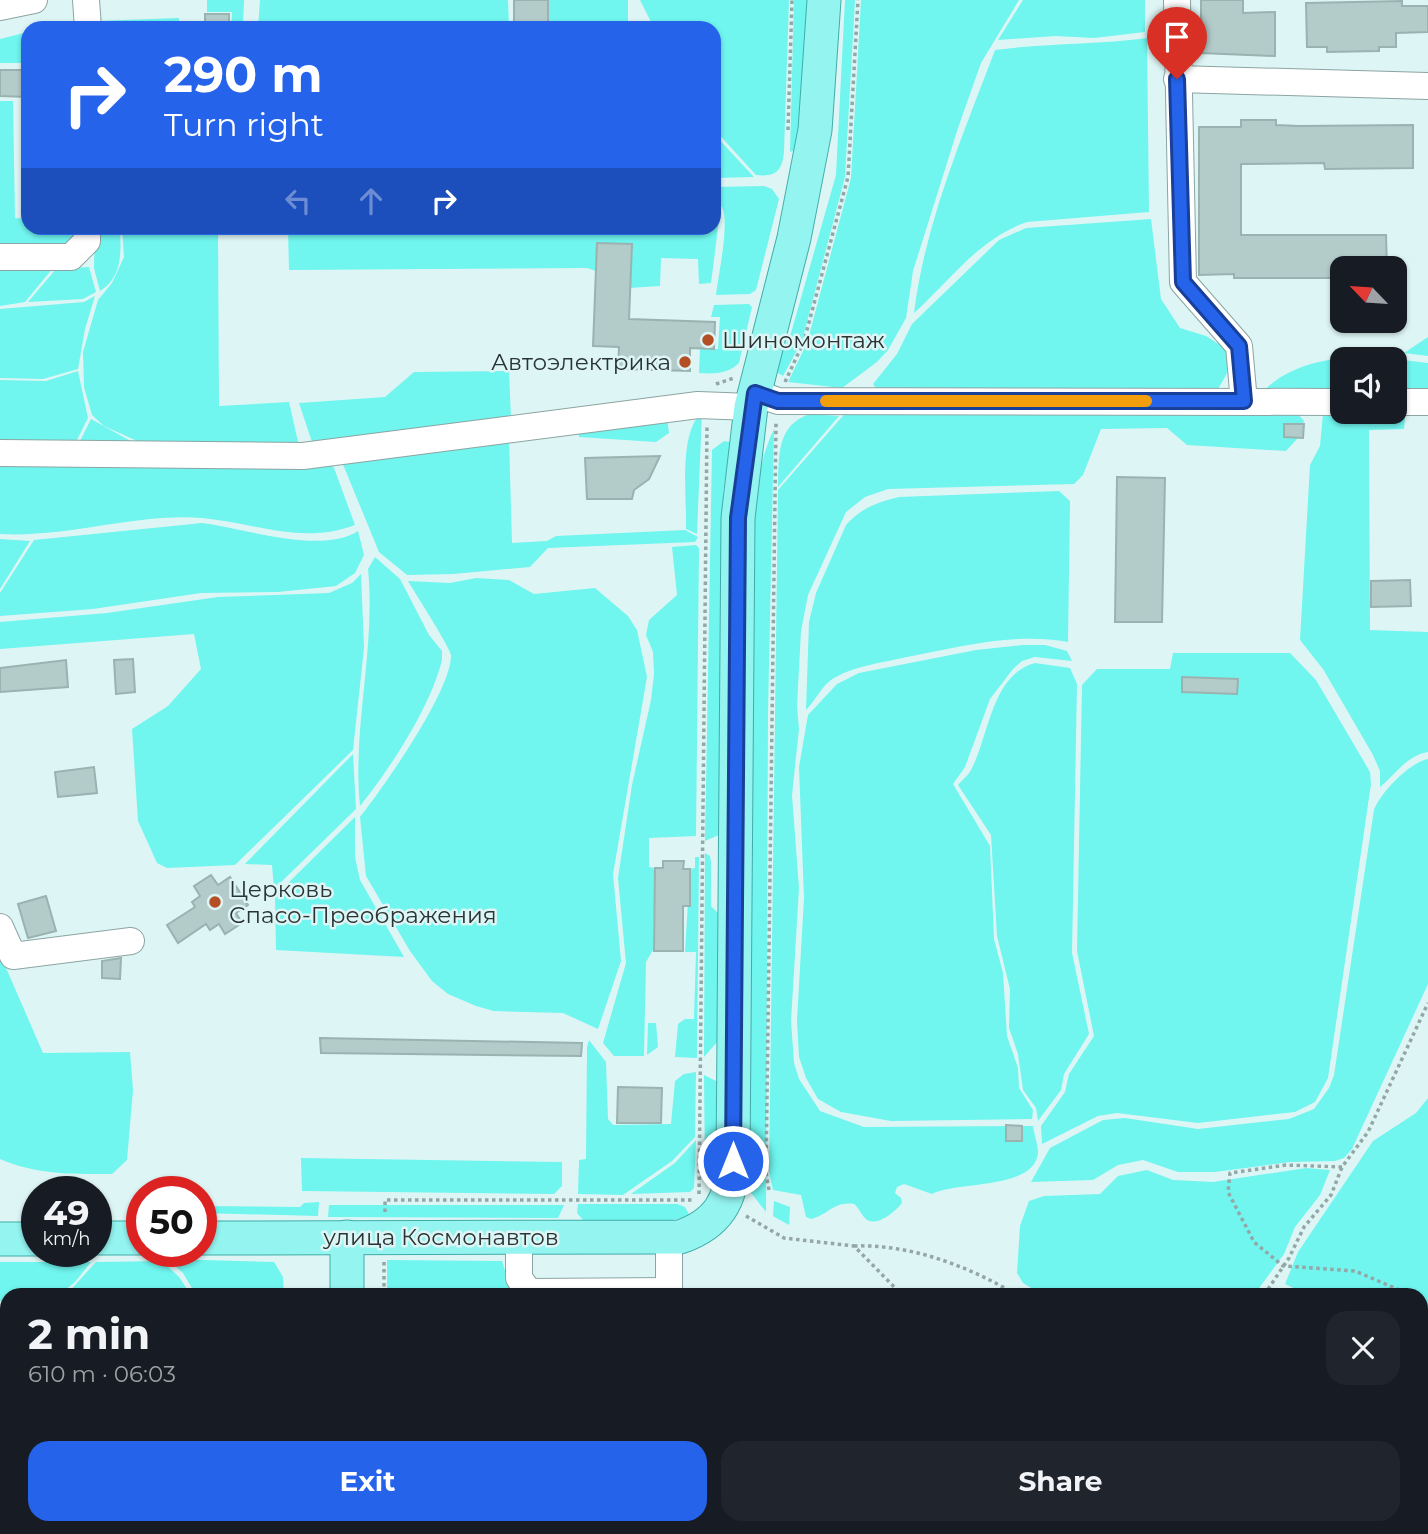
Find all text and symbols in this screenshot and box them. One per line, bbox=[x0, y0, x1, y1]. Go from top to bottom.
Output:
pin bbox=[1147, 7, 1207, 79]
icon: arrive bbox=[1158, 18, 1196, 56]
text: 290 m bbox=[164, 45, 323, 104]
icon: right bbox=[49, 49, 140, 140]
text: Turn right bbox=[164, 105, 324, 144]
icon: left bbox=[279, 182, 317, 220]
icon: ahead bbox=[352, 182, 390, 220]
icon: right bbox=[425, 182, 463, 220]
north arrow bbox=[1330, 256, 1407, 332]
map controls bbox=[1330, 256, 1407, 424]
place label: Шиномонтаж bbox=[722, 326, 885, 354]
marker: Шиномонтаж bbox=[700, 332, 716, 348]
button: sound bbox=[1330, 347, 1407, 424]
place label: Автоэлектрика bbox=[491, 348, 671, 376]
marker: Автоэлектрика bbox=[677, 354, 693, 370]
place label: Церковь Спасо-Преображения bbox=[229, 875, 497, 929]
marker: Церковь Спасо-Преображения bbox=[207, 894, 223, 910]
position arrow bbox=[696, 1124, 770, 1198]
speed limit sign: 50 bbox=[126, 1176, 217, 1267]
text: 49 bbox=[43, 1191, 90, 1234]
street label: улица Космонавтов bbox=[322, 1223, 559, 1251]
text: km/h bbox=[42, 1228, 91, 1250]
text: 2 min bbox=[28, 1308, 150, 1360]
button: close bbox=[1326, 1311, 1400, 1385]
text: 610 m · 06:03 bbox=[28, 1360, 176, 1388]
button: Exit bbox=[28, 1441, 707, 1521]
button: Share bbox=[721, 1441, 1400, 1521]

